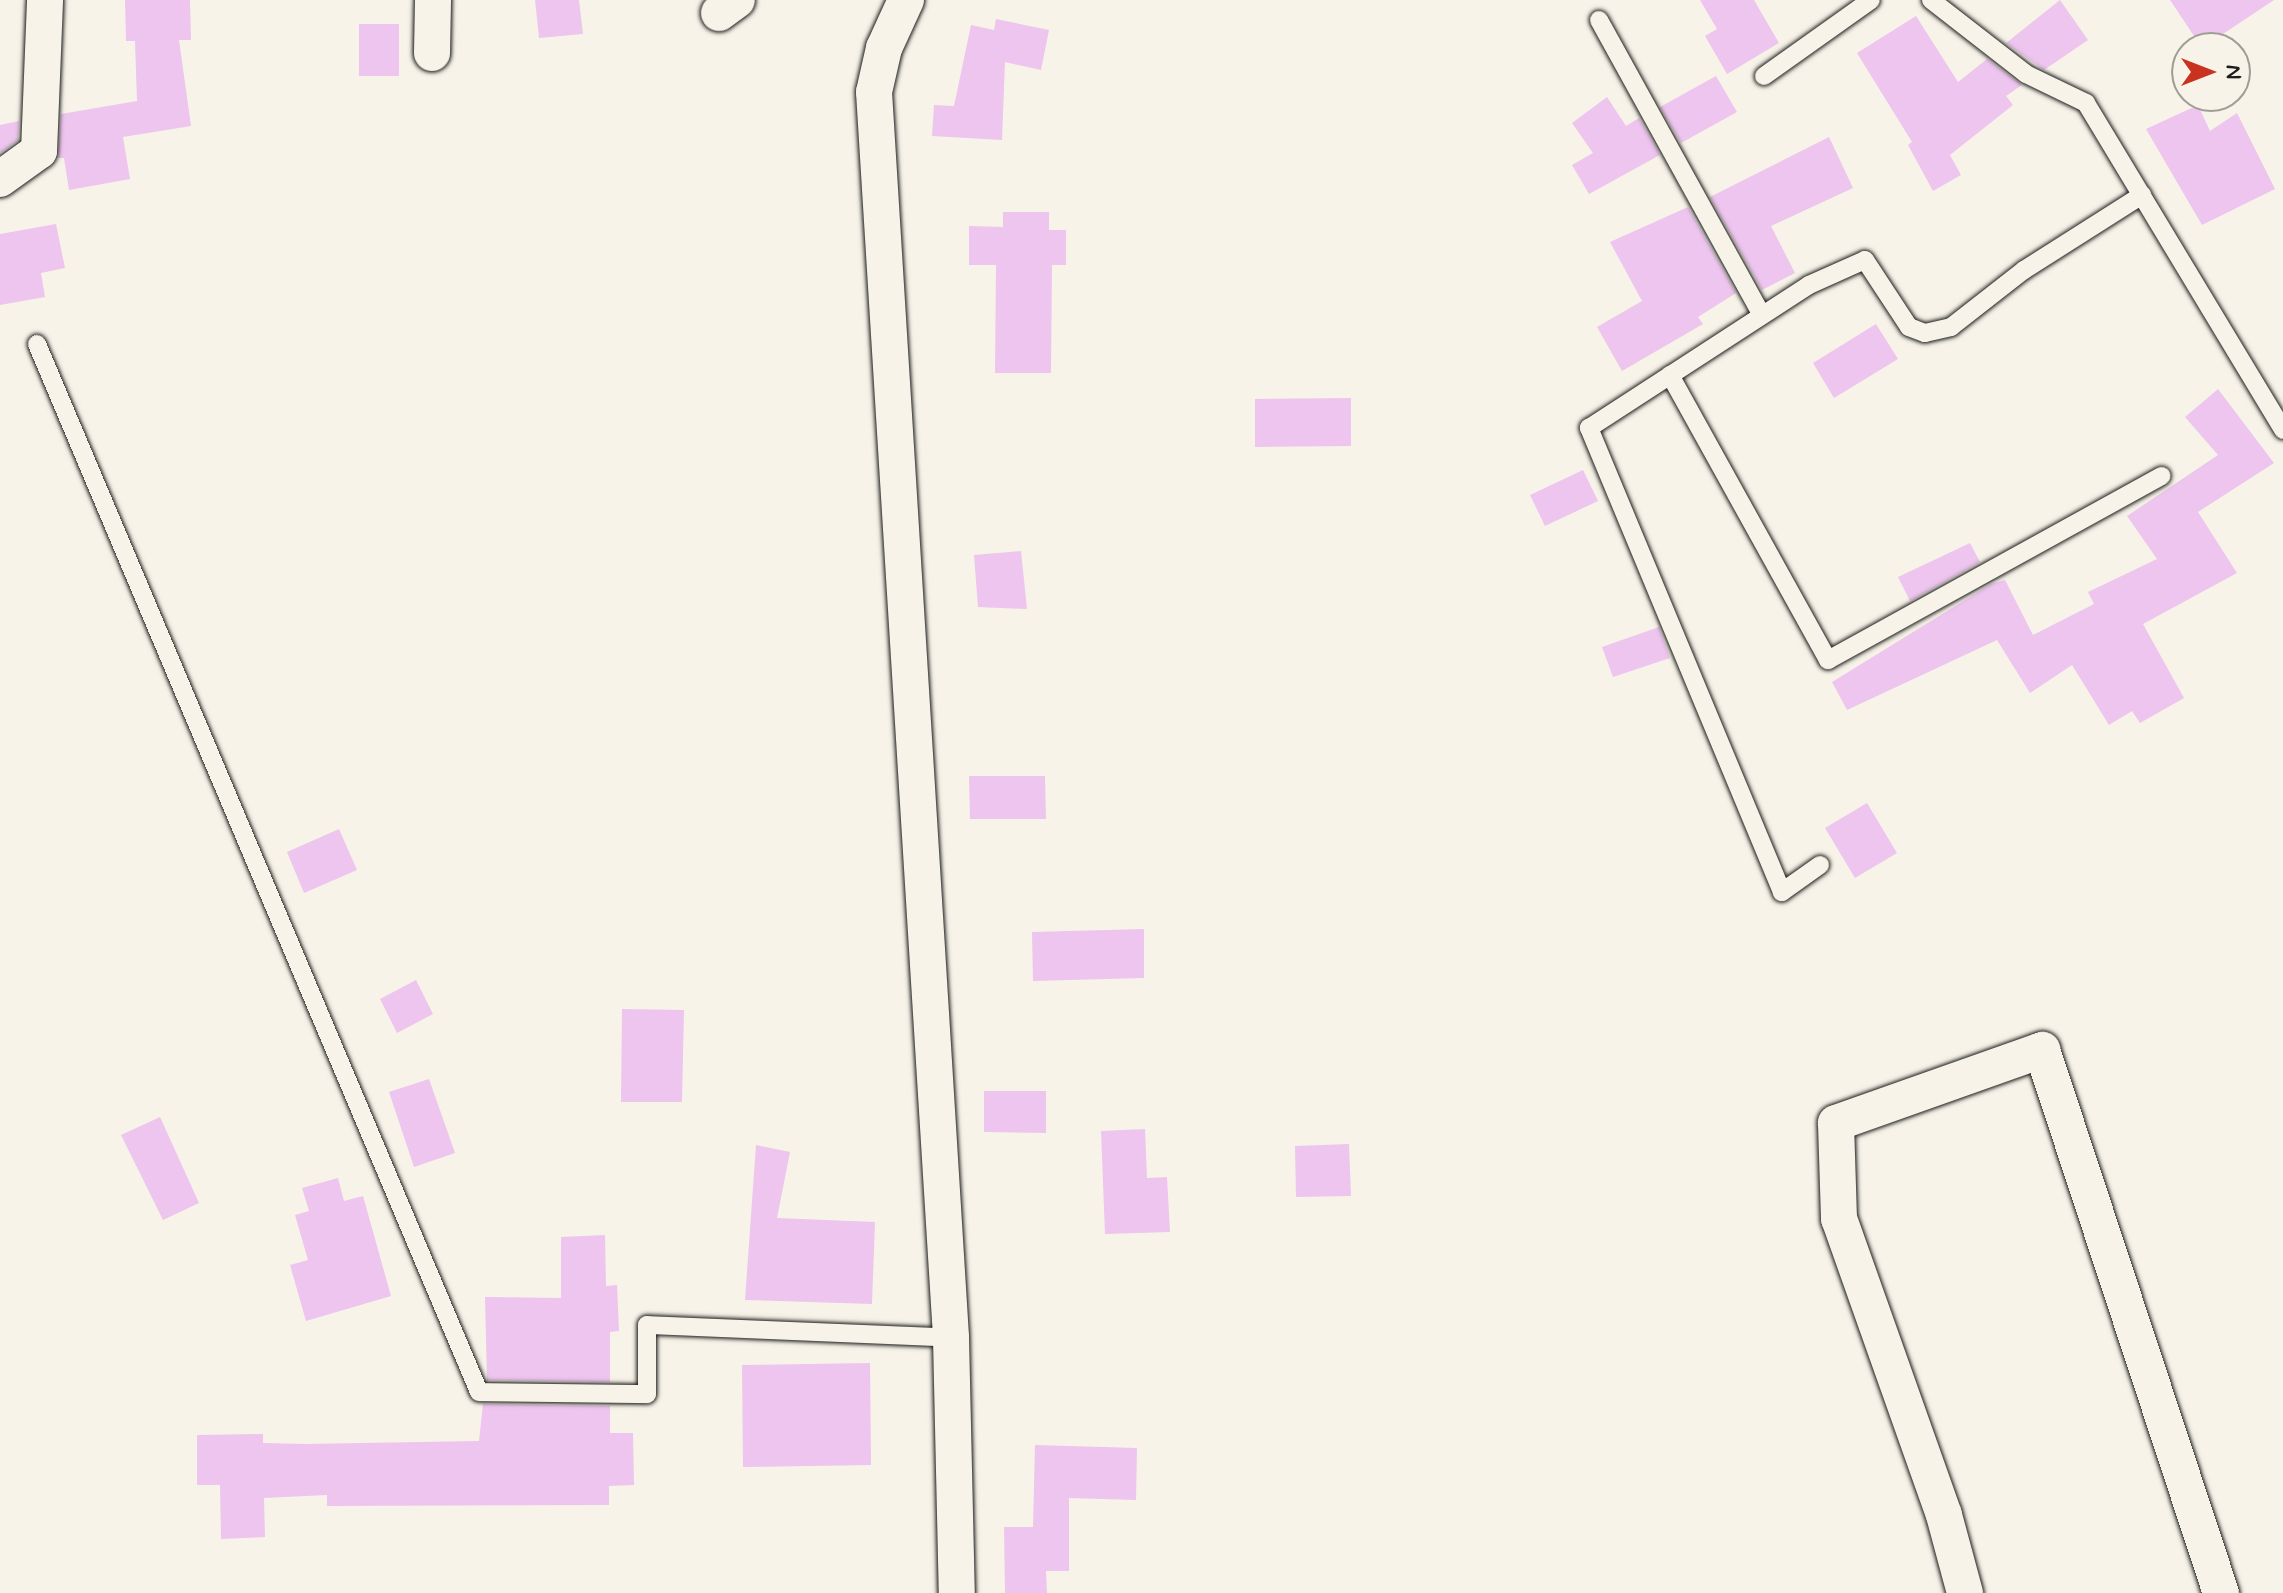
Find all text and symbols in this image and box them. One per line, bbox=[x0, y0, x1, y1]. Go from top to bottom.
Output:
north arrow bbox=[2171, 32, 2251, 112]
text: N bbox=[2219, 65, 2247, 79]

